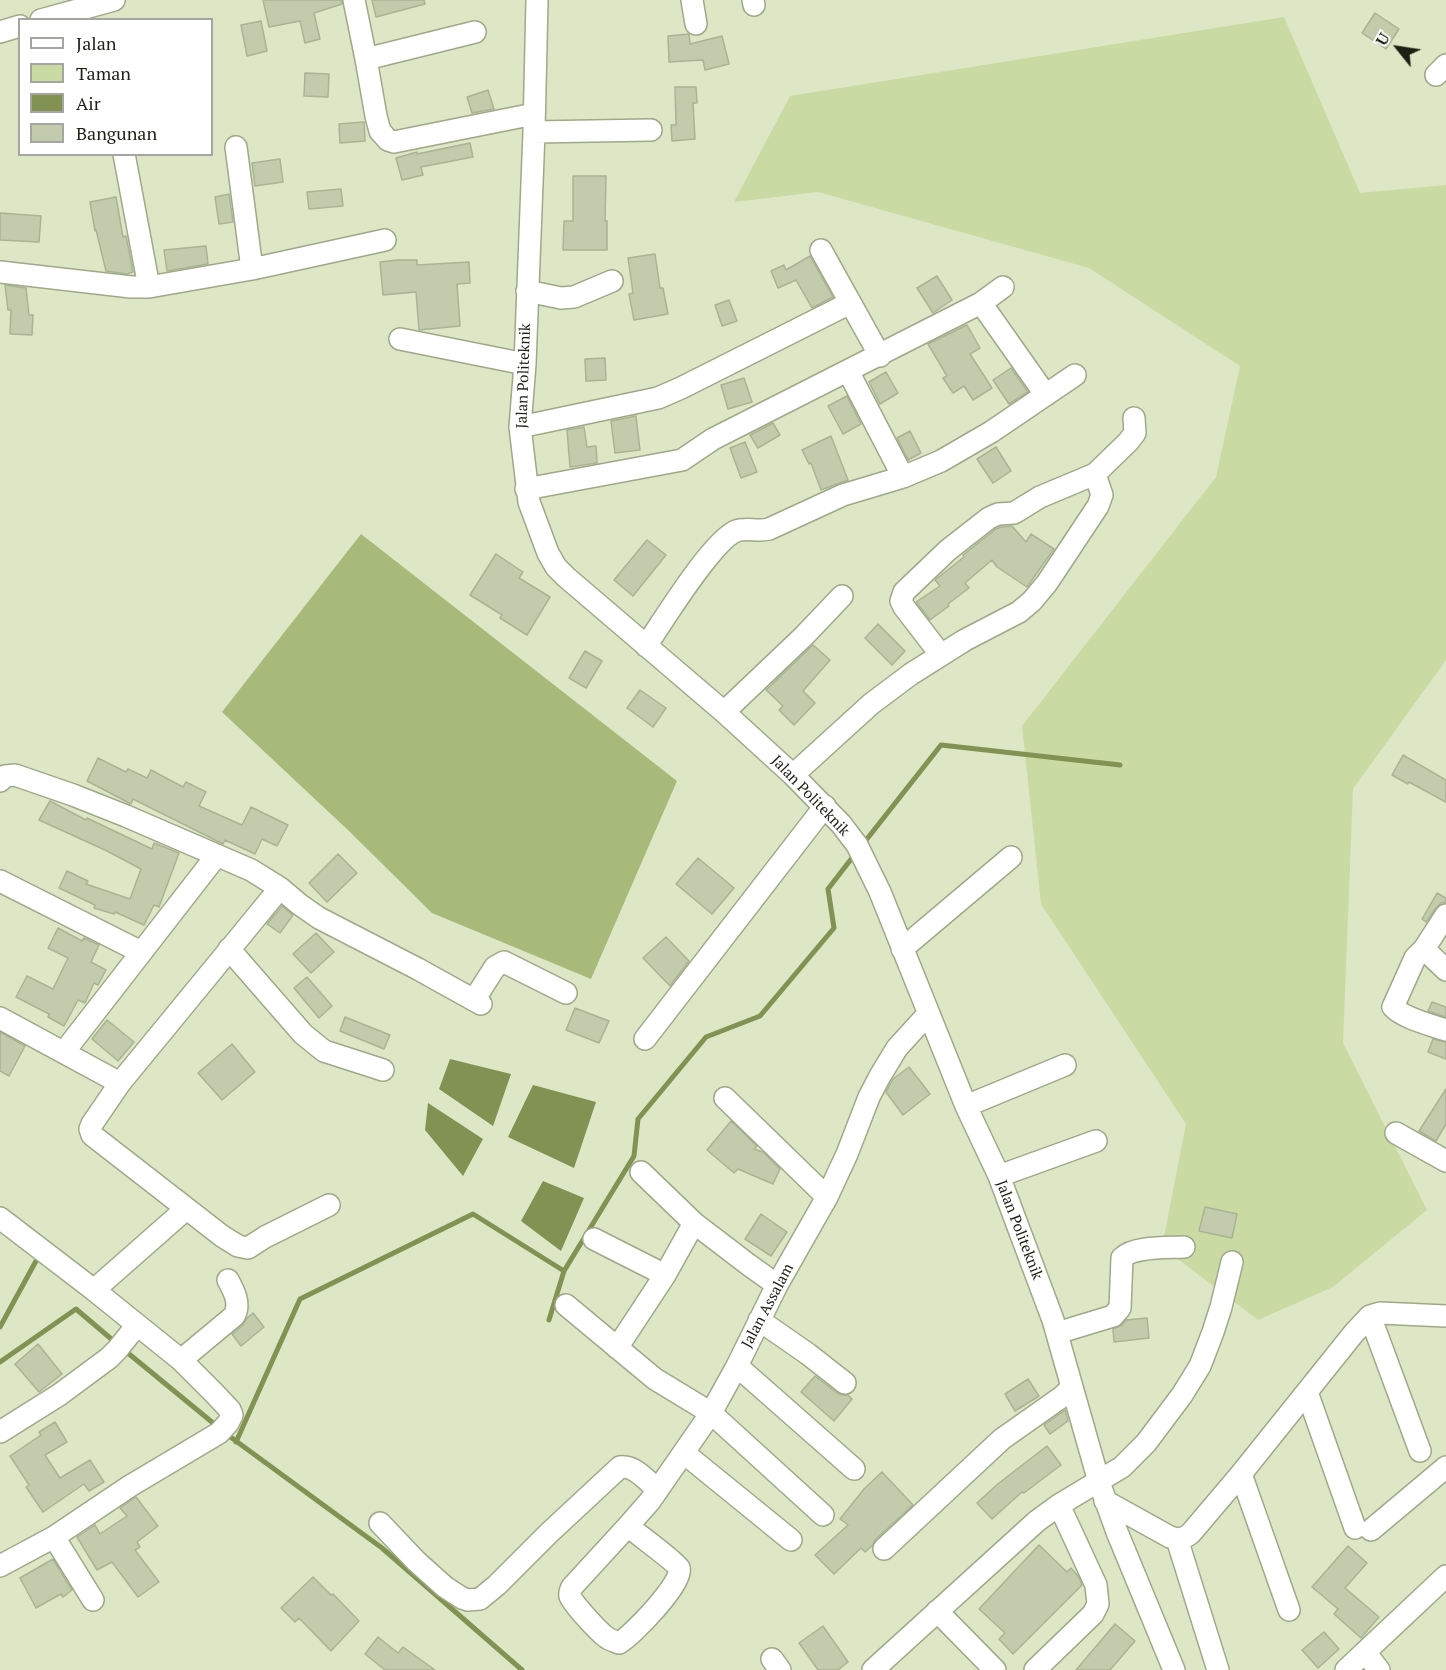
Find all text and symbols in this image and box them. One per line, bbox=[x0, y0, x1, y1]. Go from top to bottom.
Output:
legend bbox=[18, 18, 213, 156]
north arrow bbox=[1368, 18, 1428, 78]
text: U bbox=[1370, 29, 1395, 49]
text: Jalan bbox=[76, 31, 116, 55]
text: Taman bbox=[76, 61, 131, 85]
text: Air bbox=[76, 91, 101, 115]
text: Bangunan bbox=[76, 121, 157, 145]
street label: Jalan Politeknik bbox=[513, 323, 535, 429]
street label: Jalan Politeknik bbox=[767, 752, 853, 840]
street label: Jalan Politeknik bbox=[992, 1178, 1046, 1282]
street label: Jalan Assalam bbox=[738, 1261, 798, 1351]

